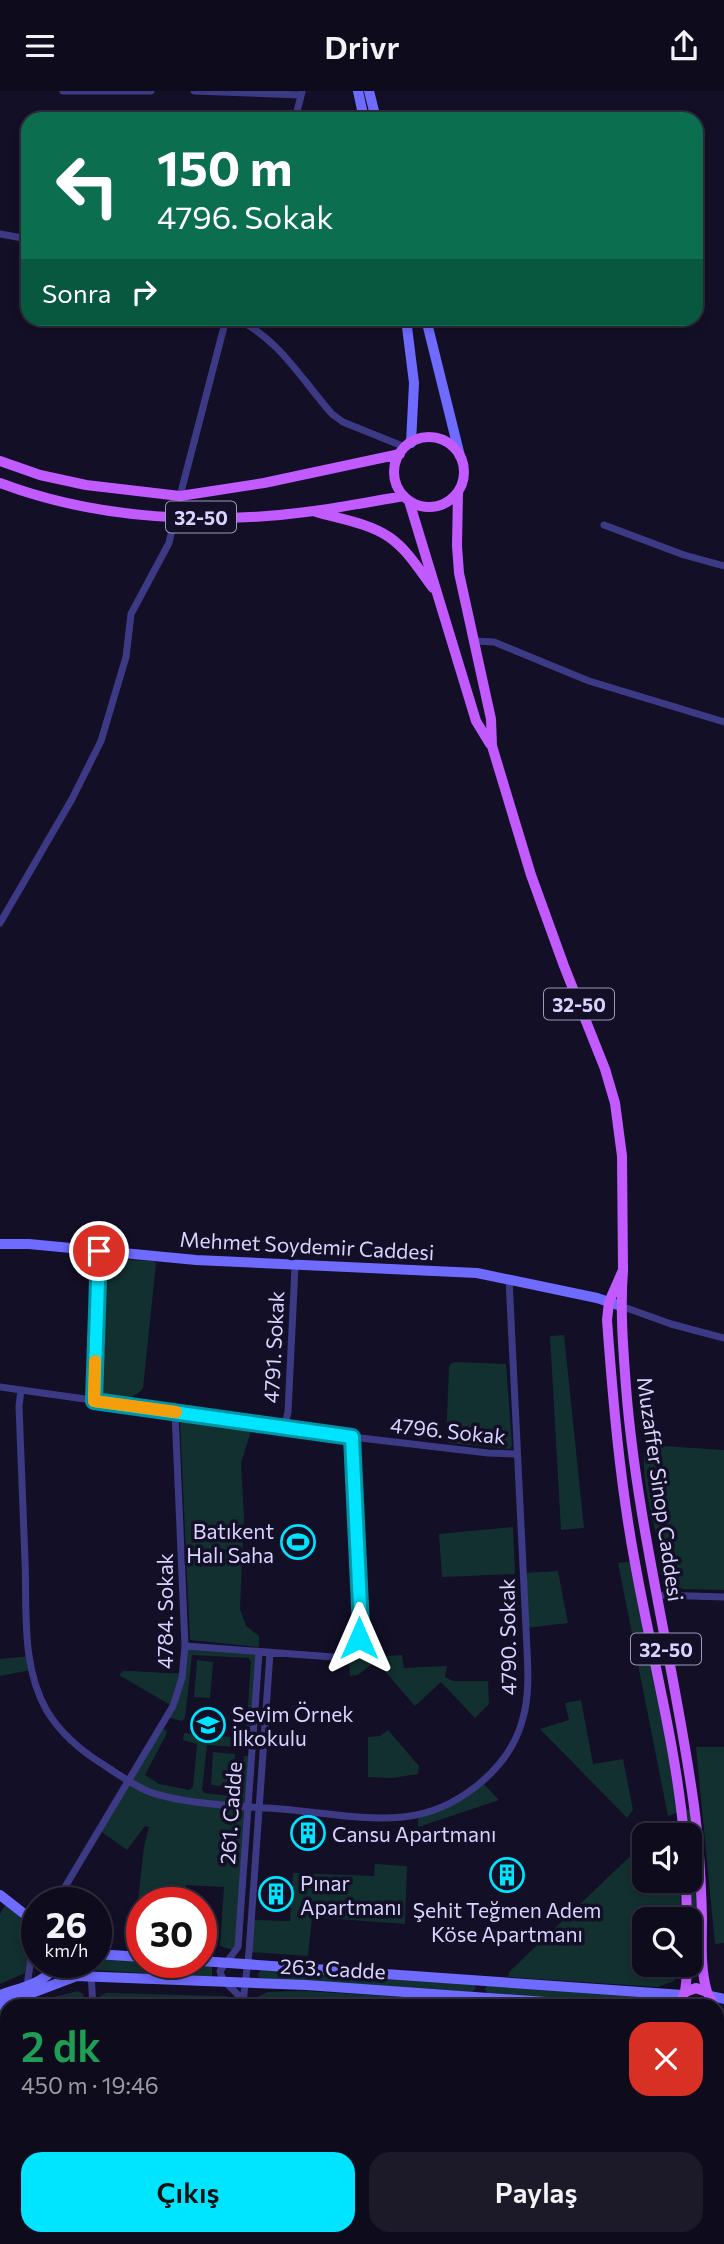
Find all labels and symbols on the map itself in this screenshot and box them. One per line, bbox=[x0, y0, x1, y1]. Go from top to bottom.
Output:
road number: 32-50 bbox=[166, 501, 236, 533]
road number: 32-50 bbox=[544, 988, 614, 1019]
pin bbox=[69, 1221, 129, 1281]
street label: Mehmet Soydemir Caddesi bbox=[179, 1226, 435, 1264]
street label: 4791. Sokak bbox=[258, 1290, 288, 1404]
street label: Muzaffer Sinop Caddesi bbox=[633, 1375, 689, 1603]
street label: 4796. Sokak bbox=[389, 1412, 507, 1448]
place label: Batıkent Halı Saha bbox=[186, 1518, 274, 1567]
sports icon: Batıkent Halı Saha bbox=[279, 1523, 317, 1561]
street label: 4784. Sokak bbox=[152, 1553, 177, 1669]
street label: 4790. Sokak bbox=[493, 1578, 521, 1696]
position arrow bbox=[322, 1601, 396, 1675]
road number: 32-50 bbox=[631, 1633, 701, 1665]
place label: Sevim Örnek İlkokulu bbox=[232, 1701, 354, 1750]
school or university icon: Sevim Örnek İlkokulu bbox=[189, 1706, 227, 1744]
street label: 261. Cadde bbox=[214, 1761, 246, 1865]
building icon: Cansu Apartmanı bbox=[289, 1814, 327, 1852]
place label: Cansu Apartmanı bbox=[332, 1821, 496, 1846]
building icon: Şehit Teğmen Adem Köse Apartmanı bbox=[488, 1856, 526, 1894]
place label: Pınar Apartmanı bbox=[300, 1870, 402, 1919]
building icon: Pınar Apartmanı bbox=[257, 1875, 295, 1913]
speed limit sign: 30 bbox=[126, 1887, 217, 1978]
place label: Şehit Teğmen Adem Köse Apartmanı bbox=[413, 1897, 601, 1946]
street label: 263. Cadde bbox=[280, 1953, 386, 1983]

